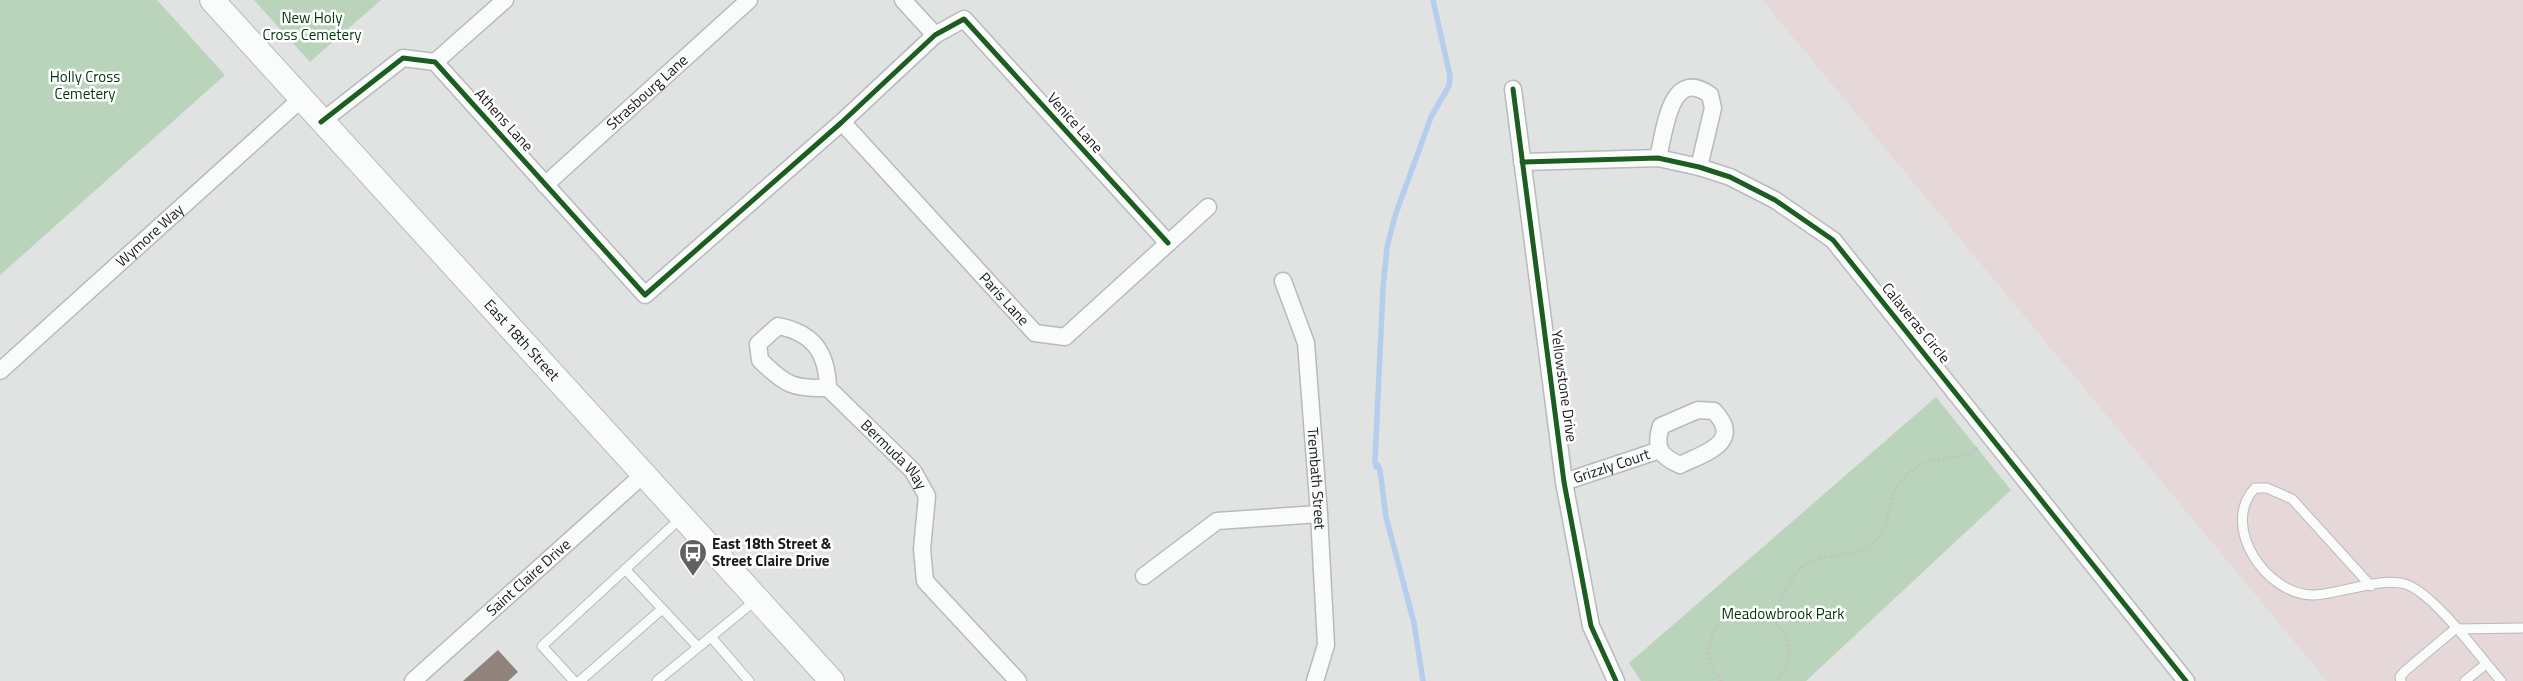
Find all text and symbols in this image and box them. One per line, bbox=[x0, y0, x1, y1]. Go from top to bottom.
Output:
park label: New Holy Cross Cemetery bbox=[262, 6, 362, 46]
street label: Strasbourg Lane bbox=[601, 49, 693, 135]
park label: Holly Cross Cemetery bbox=[50, 65, 120, 105]
street label: Athens Lane bbox=[470, 83, 539, 156]
street label: Venice Lane bbox=[1042, 87, 1109, 158]
street label: Wymore Way bbox=[110, 198, 189, 272]
street label: Paris Lane bbox=[974, 267, 1035, 331]
street label: Calaveras Circle bbox=[1877, 277, 1956, 368]
street label: East 18th Street bbox=[479, 294, 566, 386]
street label: Yellowstone Drive bbox=[1545, 329, 1584, 443]
street label: Bermuda Way bbox=[856, 414, 933, 494]
street label: Trembath Street bbox=[1301, 426, 1332, 531]
street label: Grizzly Court bbox=[1570, 442, 1653, 489]
place label: East 18th Street & Street Claire Drive bbox=[712, 532, 832, 572]
street label: Saint Claire Drive bbox=[481, 533, 576, 621]
bus stop icon: East 18th Street & Street Claire Drive bbox=[678, 538, 708, 577]
park label: Meadowbrook Park bbox=[1722, 602, 1844, 625]

